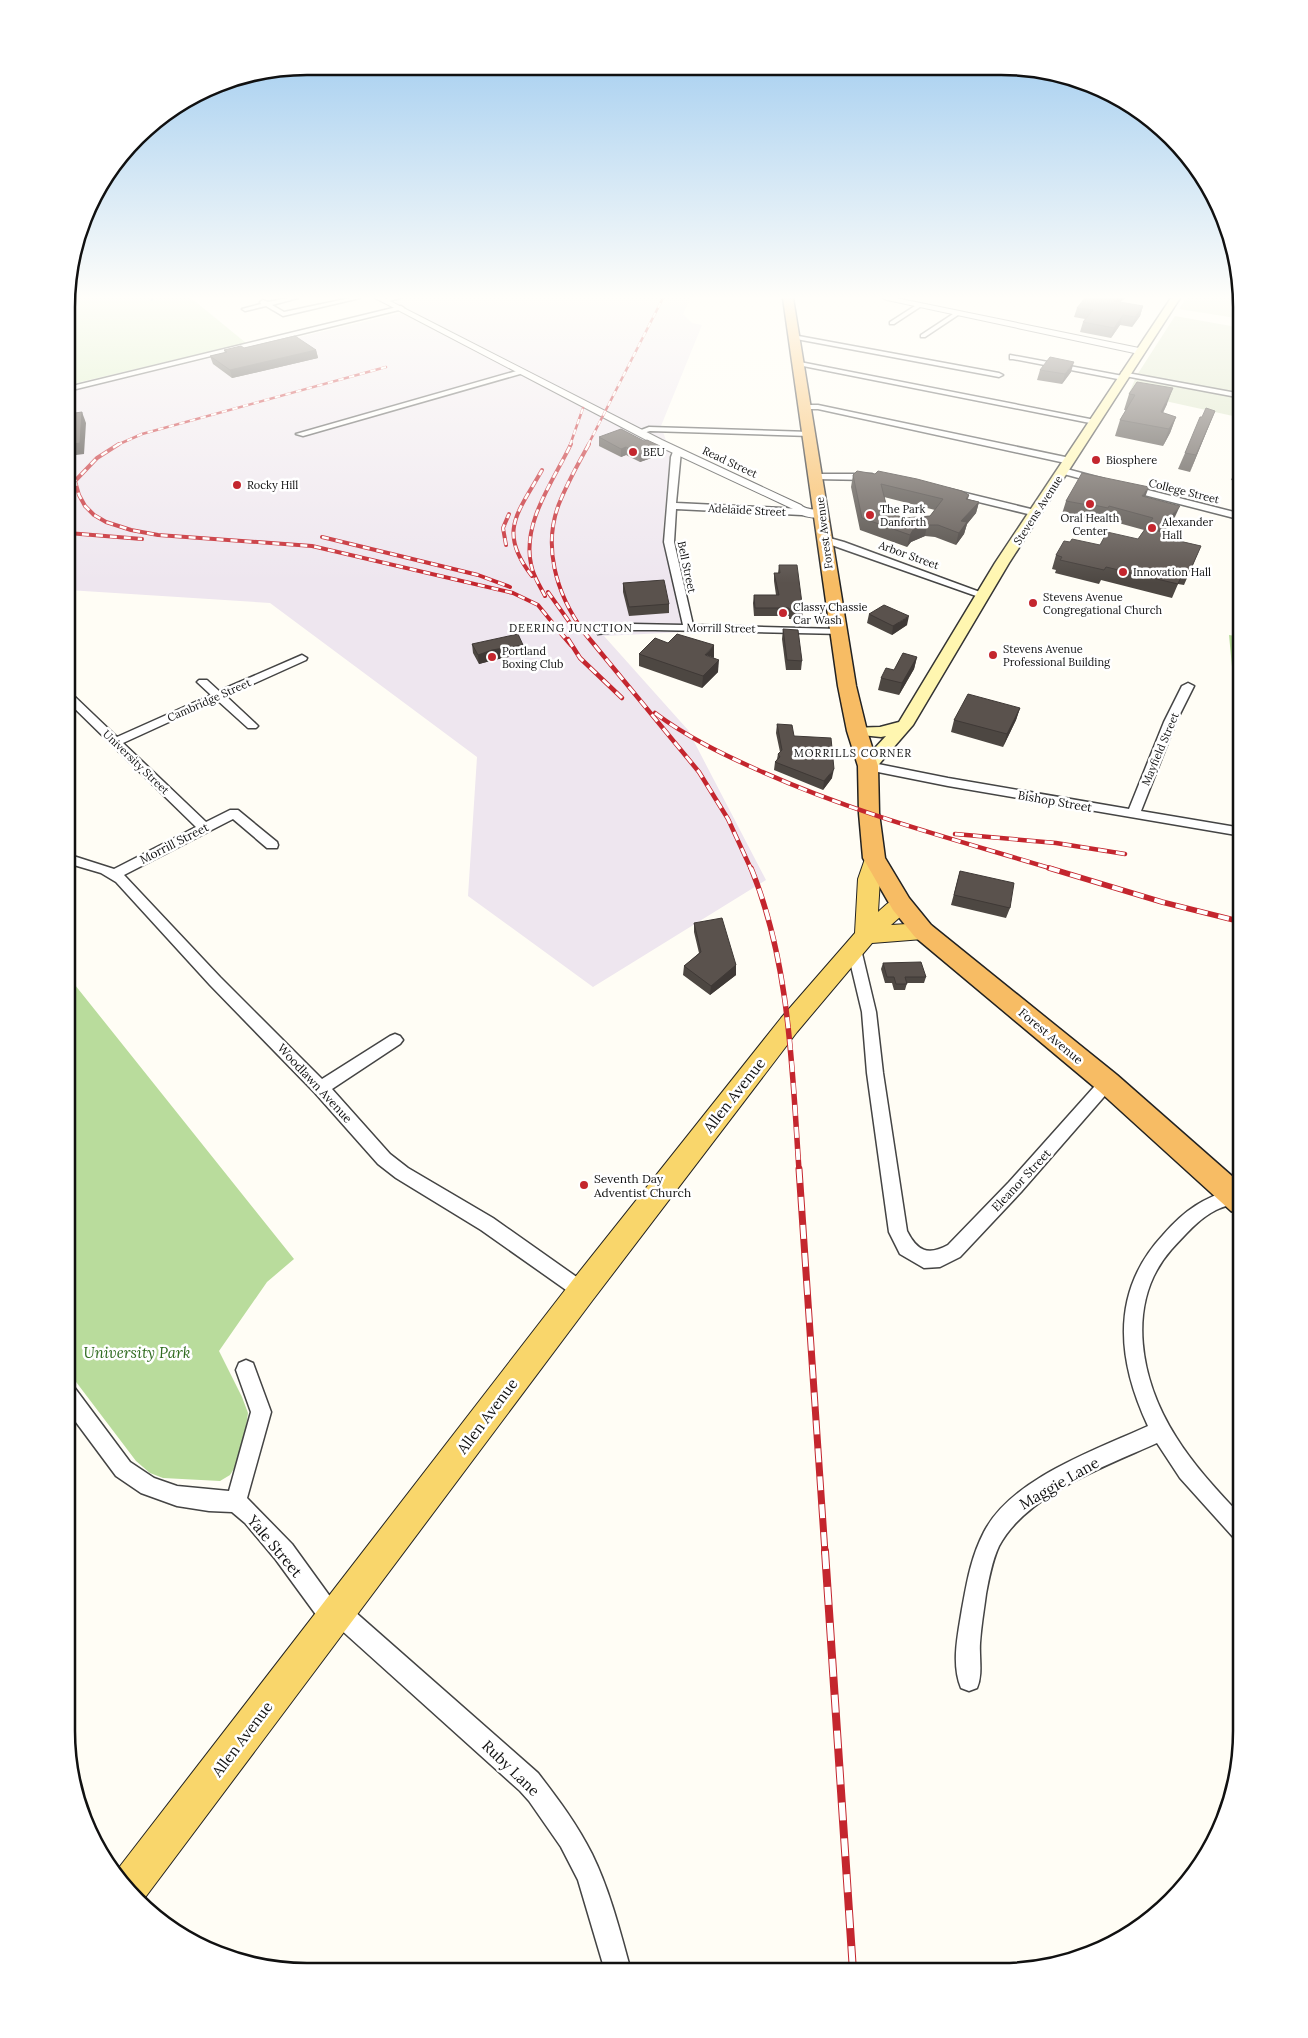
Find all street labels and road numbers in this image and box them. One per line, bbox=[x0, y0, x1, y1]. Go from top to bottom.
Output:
street label: Read Street bbox=[700, 443, 760, 481]
street label: Stevens Avenue bbox=[1010, 473, 1066, 547]
street label: College Street bbox=[1147, 475, 1221, 507]
street label: Forest Avenue bbox=[813, 496, 835, 570]
street label: Adelaide Street bbox=[707, 501, 787, 519]
street label: Arbor Street bbox=[876, 537, 942, 573]
street label: Bell Street bbox=[675, 540, 699, 595]
street label: Morrill Street bbox=[686, 620, 756, 636]
street label: Cambridge Street bbox=[165, 675, 254, 725]
street label: Mayfield Street bbox=[1138, 710, 1182, 788]
street label: University Street bbox=[100, 727, 173, 798]
street label: Bishop Street bbox=[1017, 787, 1093, 815]
street label: Morrill Street bbox=[137, 819, 211, 867]
street label: Forest Avenue bbox=[1016, 1005, 1087, 1067]
street label: Woodlawn Avenue bbox=[274, 1040, 356, 1126]
street label: Allen Avenue bbox=[698, 1054, 769, 1137]
street label: Eleanor Street bbox=[988, 1145, 1054, 1214]
street label: Allen Avenue bbox=[452, 1374, 522, 1458]
street label: Maggie Lane bbox=[1016, 1453, 1102, 1513]
street label: Yale Street bbox=[243, 1510, 307, 1581]
street label: Allen Avenue bbox=[207, 1697, 277, 1781]
street label: Ruby Lane bbox=[478, 1736, 544, 1800]

